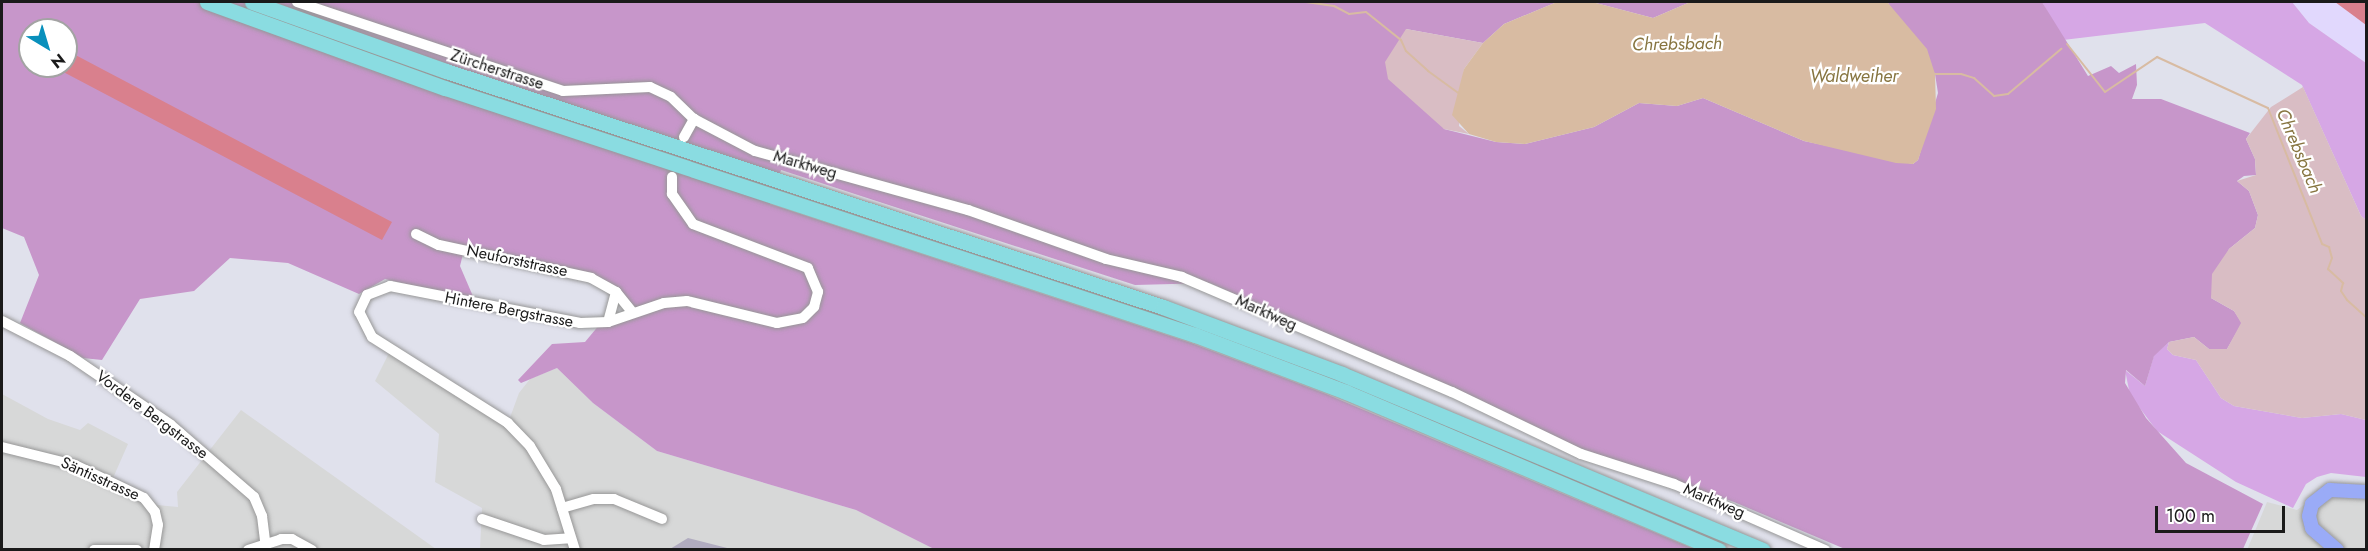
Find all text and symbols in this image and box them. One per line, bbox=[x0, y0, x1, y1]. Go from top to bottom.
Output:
north arrow bbox=[18, 18, 78, 78]
water label: Chrebsbach bbox=[1632, 32, 1722, 56]
street label: Zürcherstrasse bbox=[448, 46, 546, 94]
text: N bbox=[46, 48, 70, 74]
water label: Waldweiher bbox=[1810, 65, 1898, 87]
water label: Chrebsbach bbox=[2271, 105, 2327, 197]
street label: Marktweg bbox=[771, 147, 839, 183]
street label: Neuforststrasse bbox=[465, 241, 569, 281]
street label: Hintere Bergstrasse bbox=[443, 288, 575, 332]
street label: Marktweg bbox=[1232, 291, 1300, 335]
street label: Vordere Bergstrasse bbox=[92, 367, 212, 463]
street label: Säntisstrasse bbox=[58, 453, 142, 505]
street label: Marktweg bbox=[1680, 479, 1748, 523]
scale bar bbox=[2158, 494, 2288, 532]
text: 100 m bbox=[2166, 503, 2215, 529]

